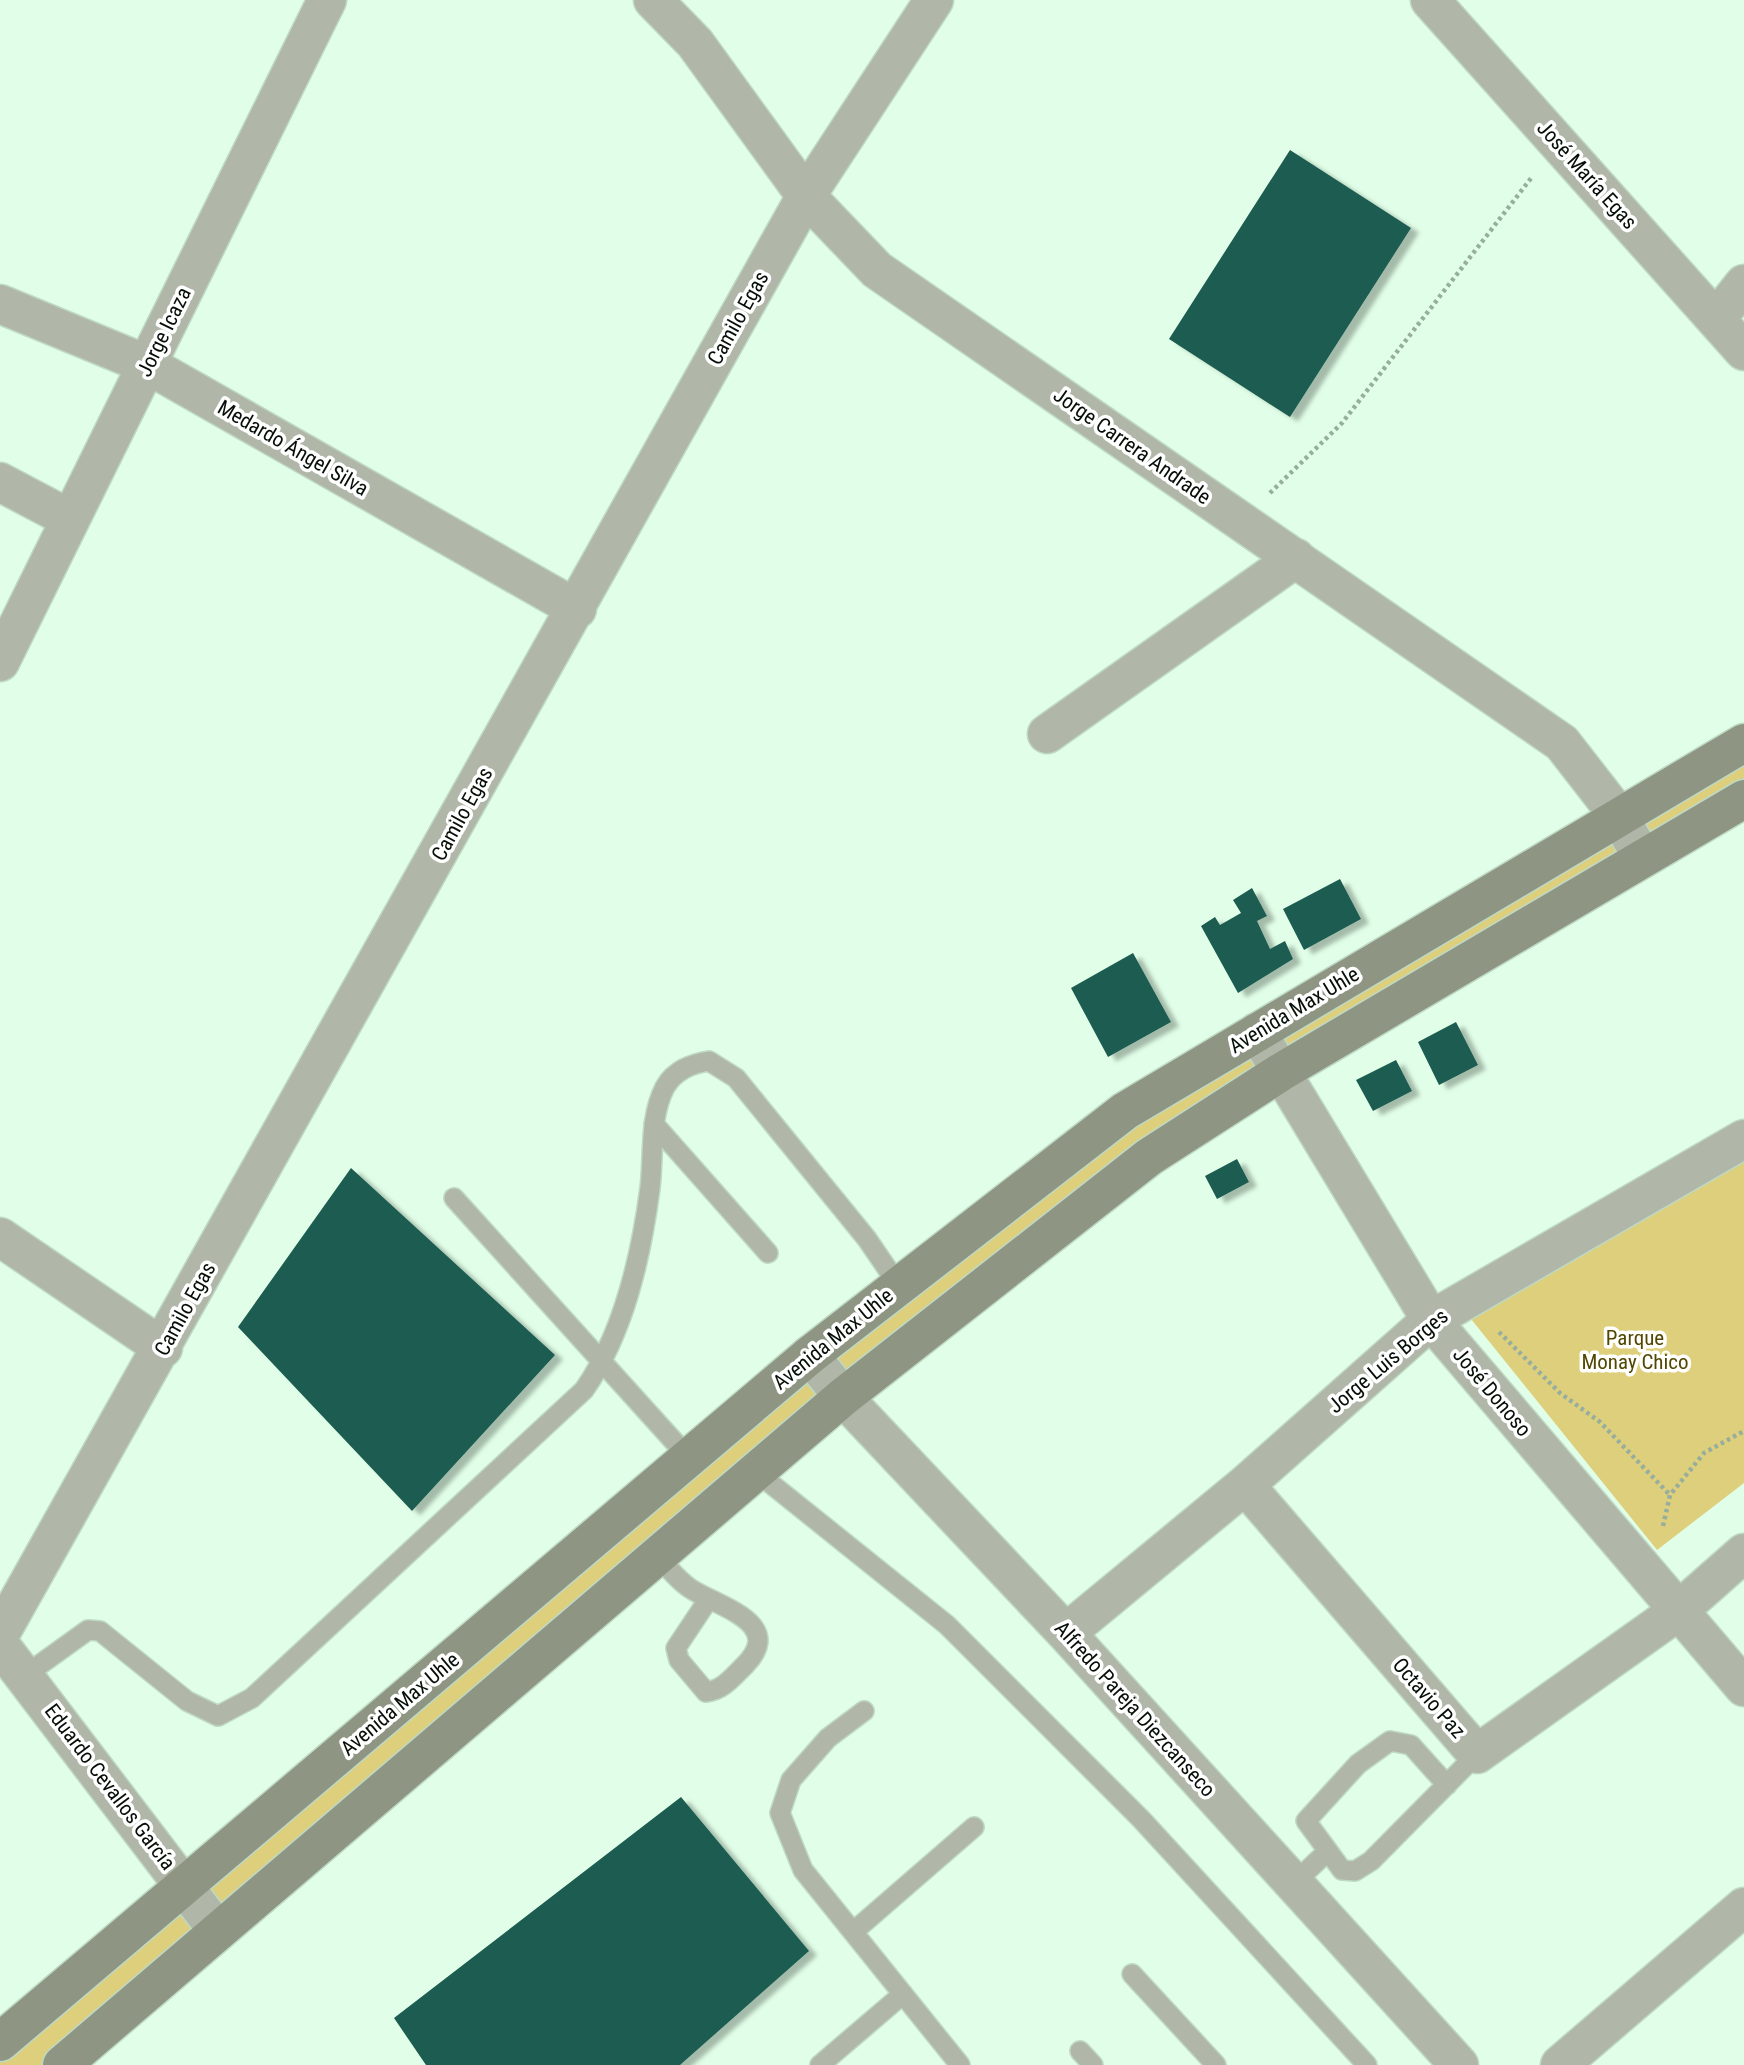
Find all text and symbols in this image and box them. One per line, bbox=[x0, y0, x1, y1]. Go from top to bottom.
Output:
street label: José María Egas bbox=[1532, 116, 1642, 234]
street label: Camilo Egas bbox=[703, 267, 773, 369]
street label: Jorge Icaza bbox=[132, 284, 196, 380]
street label: Jorge Carrera Andrade bbox=[1049, 383, 1215, 509]
street label: Medardo Ángel Silva bbox=[214, 395, 372, 501]
street label: Camilo Egas bbox=[427, 763, 497, 865]
street label: Avenida Max Uhle bbox=[1225, 962, 1363, 1058]
street label: Camilo Egas bbox=[150, 1258, 220, 1360]
street label: Avenida Max Uhle bbox=[768, 1283, 898, 1395]
street label: Jorge Luis Borges bbox=[1323, 1304, 1453, 1418]
park label: Parque Monay Chico bbox=[1581, 1326, 1689, 1374]
street label: José Donoso bbox=[1448, 1343, 1536, 1441]
street label: Alfredo Pareja Diezcanseco bbox=[1050, 1616, 1220, 1802]
street label: Avenida Max Uhle bbox=[336, 1647, 464, 1760]
street label: Octavio Paz bbox=[1388, 1653, 1470, 1743]
street label: Eduardo Cevallos García bbox=[40, 1699, 180, 1875]

